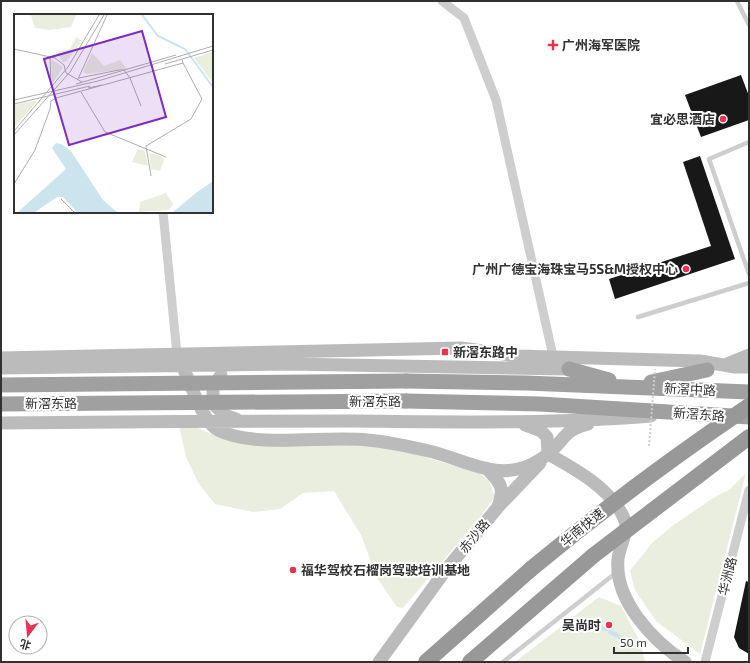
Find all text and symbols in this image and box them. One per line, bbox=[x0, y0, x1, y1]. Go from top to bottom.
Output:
inset map bbox=[14, 14, 213, 213]
place label: 广州海军医院 bbox=[562, 37, 640, 53]
marker: 广州海军医院 bbox=[547, 39, 559, 51]
place label: 宜必思酒店 bbox=[650, 111, 715, 127]
marker: 宜必思酒店 bbox=[718, 114, 728, 124]
place label: 广州广德宝海珠宝马5S&M授权中心 bbox=[472, 261, 678, 277]
marker: 广州广德宝海珠宝马5S&M授权中心 bbox=[681, 264, 691, 274]
place label: 新滘东路中 bbox=[453, 344, 518, 360]
marker: 新滘东路中 bbox=[440, 347, 450, 357]
street label: 新滘中路 bbox=[664, 380, 716, 398]
street label: 新滘东路 bbox=[349, 393, 401, 409]
street label: 新滘东路 bbox=[25, 395, 77, 411]
street label: 新滘东路 bbox=[672, 404, 726, 424]
street label: 华南快速 bbox=[557, 504, 607, 550]
street label: 赤沙路 bbox=[456, 516, 492, 556]
street label: 华洲路 bbox=[715, 555, 739, 597]
place label: 福华驾校石榴岗驾驶培训基地 bbox=[301, 562, 470, 578]
marker: 福华驾校石榴岗驾驶培训基地 bbox=[288, 565, 298, 575]
north arrow bbox=[8, 615, 48, 655]
place label: 吴尚时 bbox=[562, 617, 601, 633]
marker: 吴尚时 bbox=[604, 620, 614, 630]
scale bar bbox=[614, 629, 688, 655]
text: 50 m bbox=[620, 635, 647, 649]
text: 北 bbox=[18, 637, 32, 653]

